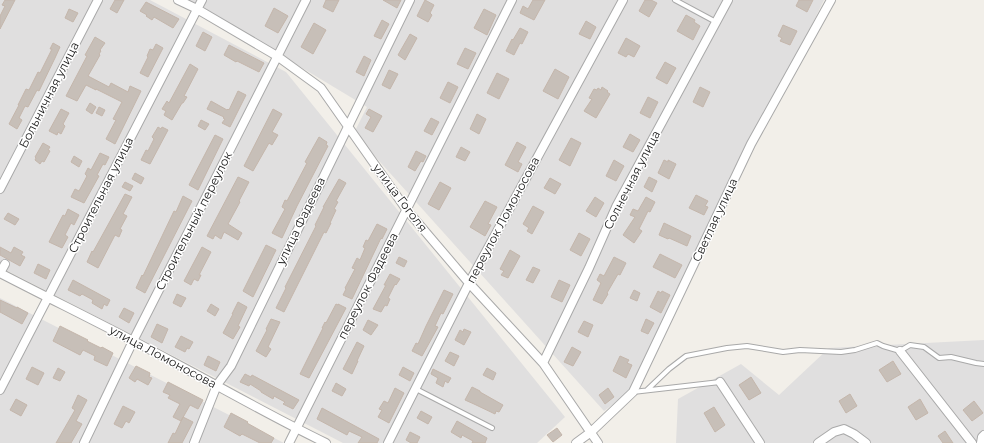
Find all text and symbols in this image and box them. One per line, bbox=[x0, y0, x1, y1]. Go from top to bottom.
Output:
street label: Больничная улица bbox=[15, 39, 82, 150]
street label: Солнечная улица bbox=[600, 128, 663, 232]
street label: Строительная улица bbox=[65, 134, 136, 255]
street label: Строительный переулок bbox=[152, 149, 235, 293]
street label: переулок Ломоносова bbox=[463, 154, 542, 286]
street label: улица Гоголя bbox=[369, 160, 431, 235]
street label: улица Фадеева bbox=[272, 175, 328, 268]
street label: Светлая улица bbox=[689, 175, 741, 264]
street label: переулок Фадеева bbox=[334, 230, 401, 342]
street label: улица Ломоносова bbox=[106, 322, 219, 391]

